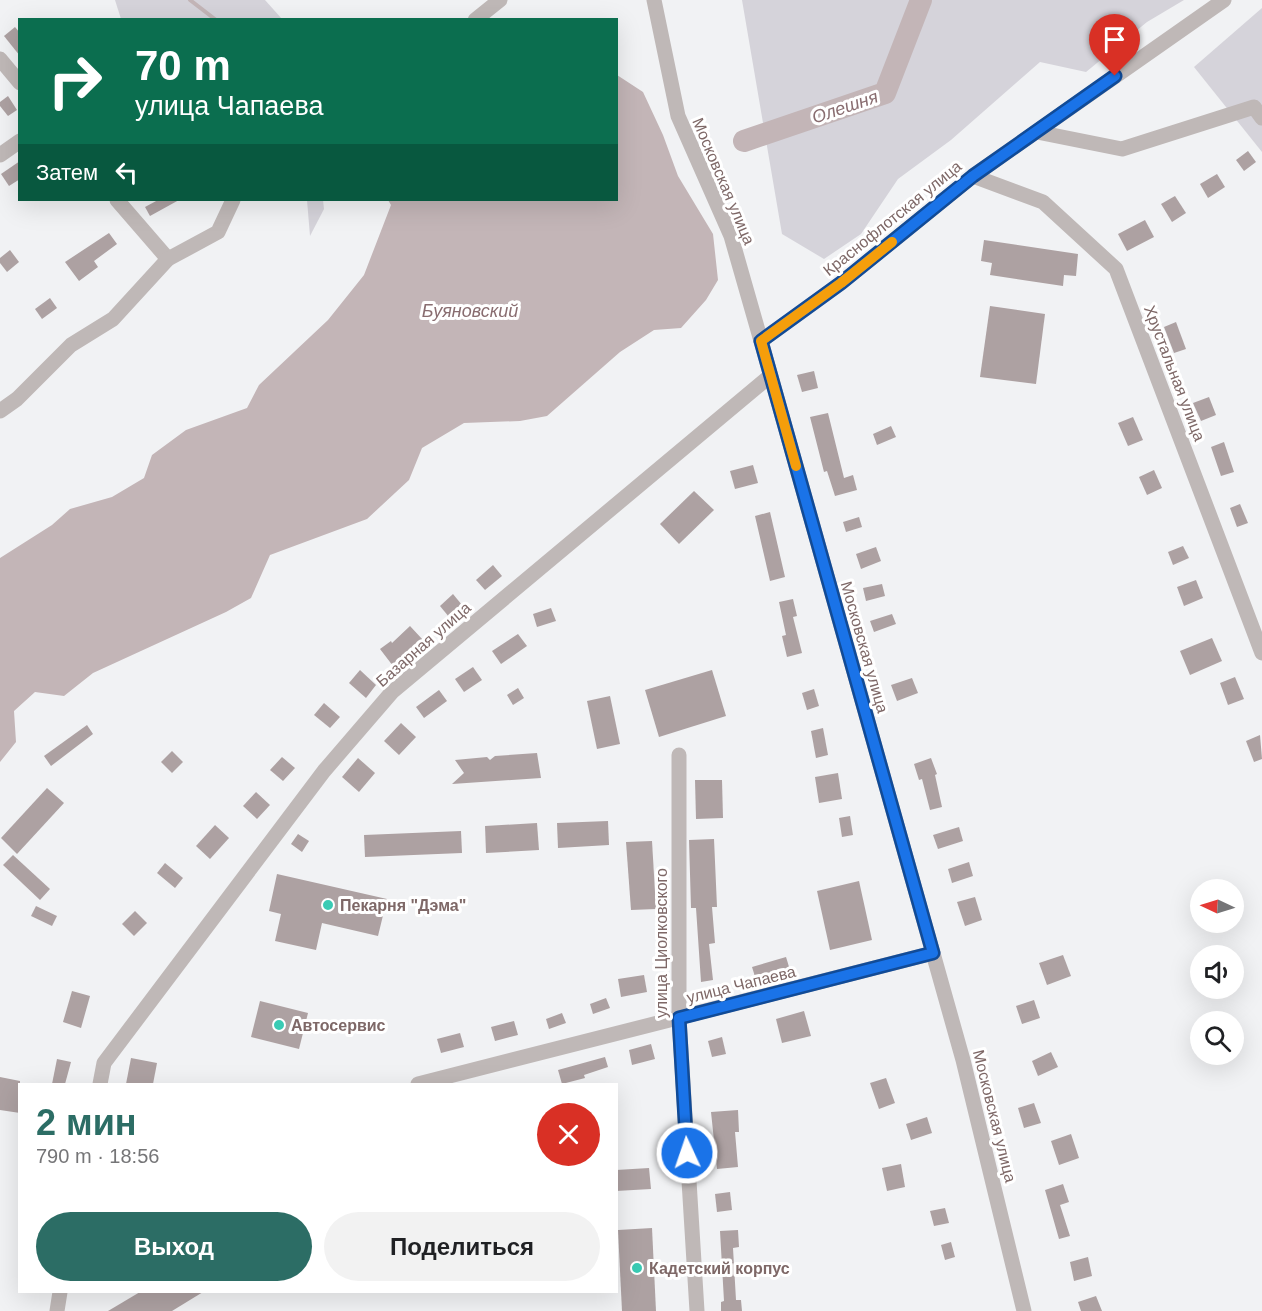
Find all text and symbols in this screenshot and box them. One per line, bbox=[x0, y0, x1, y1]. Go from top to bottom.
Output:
pin bbox=[1089, 14, 1140, 76]
icon: arrive bbox=[1098, 23, 1131, 56]
icon: right bbox=[36, 42, 114, 120]
text: 70 m bbox=[135, 42, 231, 89]
water label: Олешня bbox=[809, 86, 881, 128]
text: улица Чапаева bbox=[135, 91, 323, 121]
street label: Московская улица bbox=[689, 115, 758, 247]
icon: left bbox=[110, 156, 143, 189]
street label: Краснофлотская улица bbox=[820, 158, 965, 279]
text: Затем bbox=[36, 160, 98, 185]
water label: Буяновский bbox=[422, 301, 518, 321]
street label: Хрустальная улица bbox=[1141, 303, 1208, 443]
street label: Московская улица bbox=[838, 579, 891, 715]
street label: Базарная улица bbox=[373, 599, 474, 690]
street label: улица Циолковского bbox=[653, 868, 670, 1018]
north arrow bbox=[1190, 879, 1244, 933]
map controls bbox=[1190, 879, 1244, 1065]
place label: Пекарня "Дэма" bbox=[340, 897, 466, 914]
marker: Пекарня "Дэма" bbox=[321, 898, 335, 912]
button: sound bbox=[1190, 945, 1244, 999]
street label: улица Чапаева bbox=[685, 963, 797, 1006]
button: search bbox=[1190, 1011, 1244, 1065]
place label: Автосервис bbox=[291, 1017, 386, 1034]
marker: Автосервис bbox=[272, 1018, 286, 1032]
street label: Московская улица bbox=[970, 1048, 1019, 1184]
text: 2 мин bbox=[36, 1102, 137, 1143]
button: close bbox=[537, 1103, 600, 1166]
position arrow bbox=[655, 1121, 719, 1185]
text: 790 m · 18:56 bbox=[36, 1145, 159, 1167]
button: Выход bbox=[36, 1212, 312, 1281]
button: Поделиться bbox=[324, 1212, 600, 1281]
place label: Кадетский корпус bbox=[649, 1260, 790, 1277]
marker: Кадетский корпус bbox=[630, 1261, 644, 1275]

